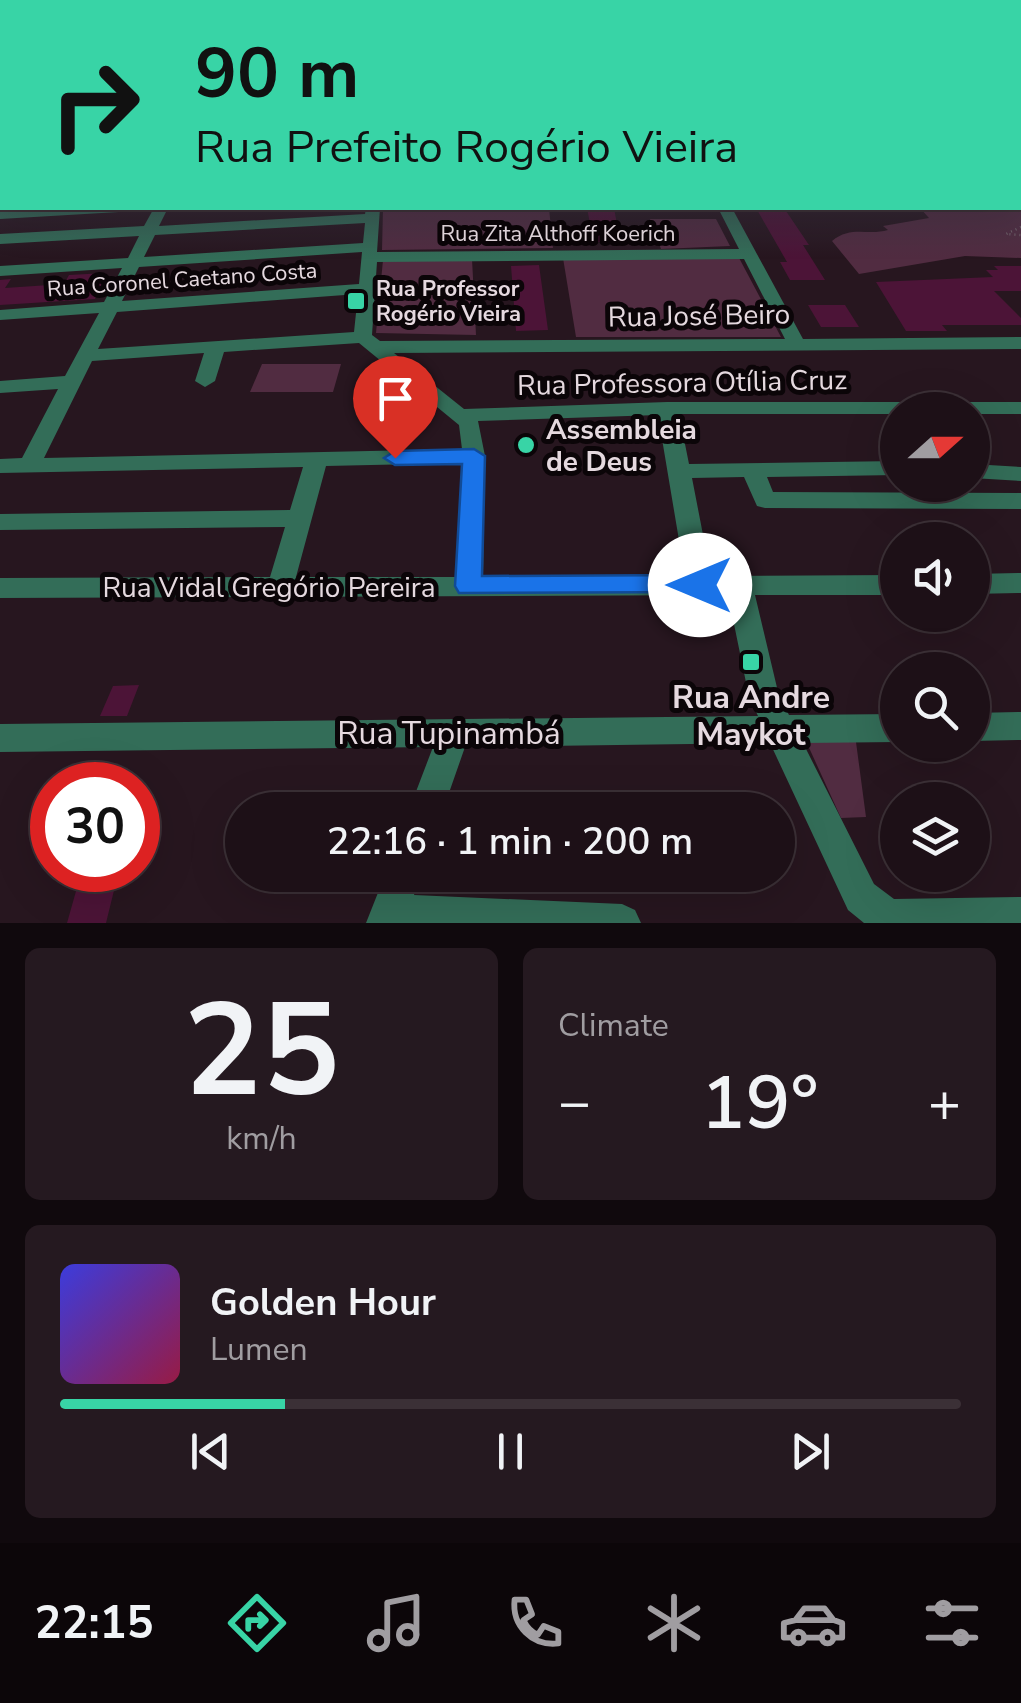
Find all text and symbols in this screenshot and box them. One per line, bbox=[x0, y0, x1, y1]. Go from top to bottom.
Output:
text: 90 m bbox=[195, 26, 359, 122]
icon: right bbox=[30, 40, 160, 170]
text: Rua Prefeito Rogério Vieira bbox=[195, 117, 738, 178]
street label: Rua Zita Althoff Koerich bbox=[440, 219, 676, 249]
street label: Rua Coronel Caetano Costa bbox=[46, 256, 318, 304]
place label: Rua Professor Rogério Vieira bbox=[376, 274, 521, 329]
marker: Rua Professor Rogério Vieira bbox=[345, 290, 367, 312]
street label: Rua José Beiro bbox=[607, 295, 791, 337]
pin bbox=[353, 356, 438, 459]
street label: Rua Professora Otília Cruz bbox=[517, 361, 847, 405]
icon: arrive bbox=[368, 371, 423, 426]
north arrow bbox=[880, 392, 990, 502]
map controls bbox=[880, 392, 990, 892]
place label: Assembleia de Deus bbox=[546, 411, 697, 481]
marker: Assembleia de Deus bbox=[515, 434, 537, 456]
button: sound bbox=[880, 522, 990, 632]
position arrow bbox=[648, 533, 752, 637]
street label: Rua Vidal Gregório Pereira bbox=[102, 569, 436, 607]
marker: Rua Andre Maykot bbox=[740, 651, 762, 673]
button: search bbox=[880, 652, 990, 762]
place label: Rua Andre Maykot bbox=[672, 676, 830, 756]
street label: Rua Tupinambá bbox=[337, 712, 561, 755]
speed limit sign: 30 bbox=[30, 762, 160, 892]
button: layers bbox=[880, 782, 990, 892]
text: 22:16 · 1 min · 200 m bbox=[327, 816, 693, 867]
text: 25 bbox=[183, 963, 340, 1140]
text: Climate bbox=[558, 1004, 669, 1047]
text: 19° bbox=[700, 1052, 819, 1154]
text: − bbox=[558, 1065, 591, 1140]
text: + bbox=[928, 1065, 961, 1140]
text: km/h bbox=[226, 1117, 297, 1160]
text: Golden Hour bbox=[210, 1277, 436, 1328]
text: Lumen bbox=[210, 1328, 308, 1371]
icon: previous bbox=[183, 1424, 238, 1479]
icon: pause bbox=[483, 1424, 538, 1479]
icon: next bbox=[783, 1424, 838, 1479]
icon: directions bbox=[222, 1588, 292, 1658]
icon: music bbox=[361, 1588, 431, 1658]
icon: phone bbox=[500, 1588, 570, 1658]
icon: climate bbox=[639, 1588, 709, 1658]
icon: car bbox=[778, 1588, 848, 1658]
icon: filters bbox=[917, 1588, 987, 1658]
text: 22:15 bbox=[34, 1593, 154, 1654]

